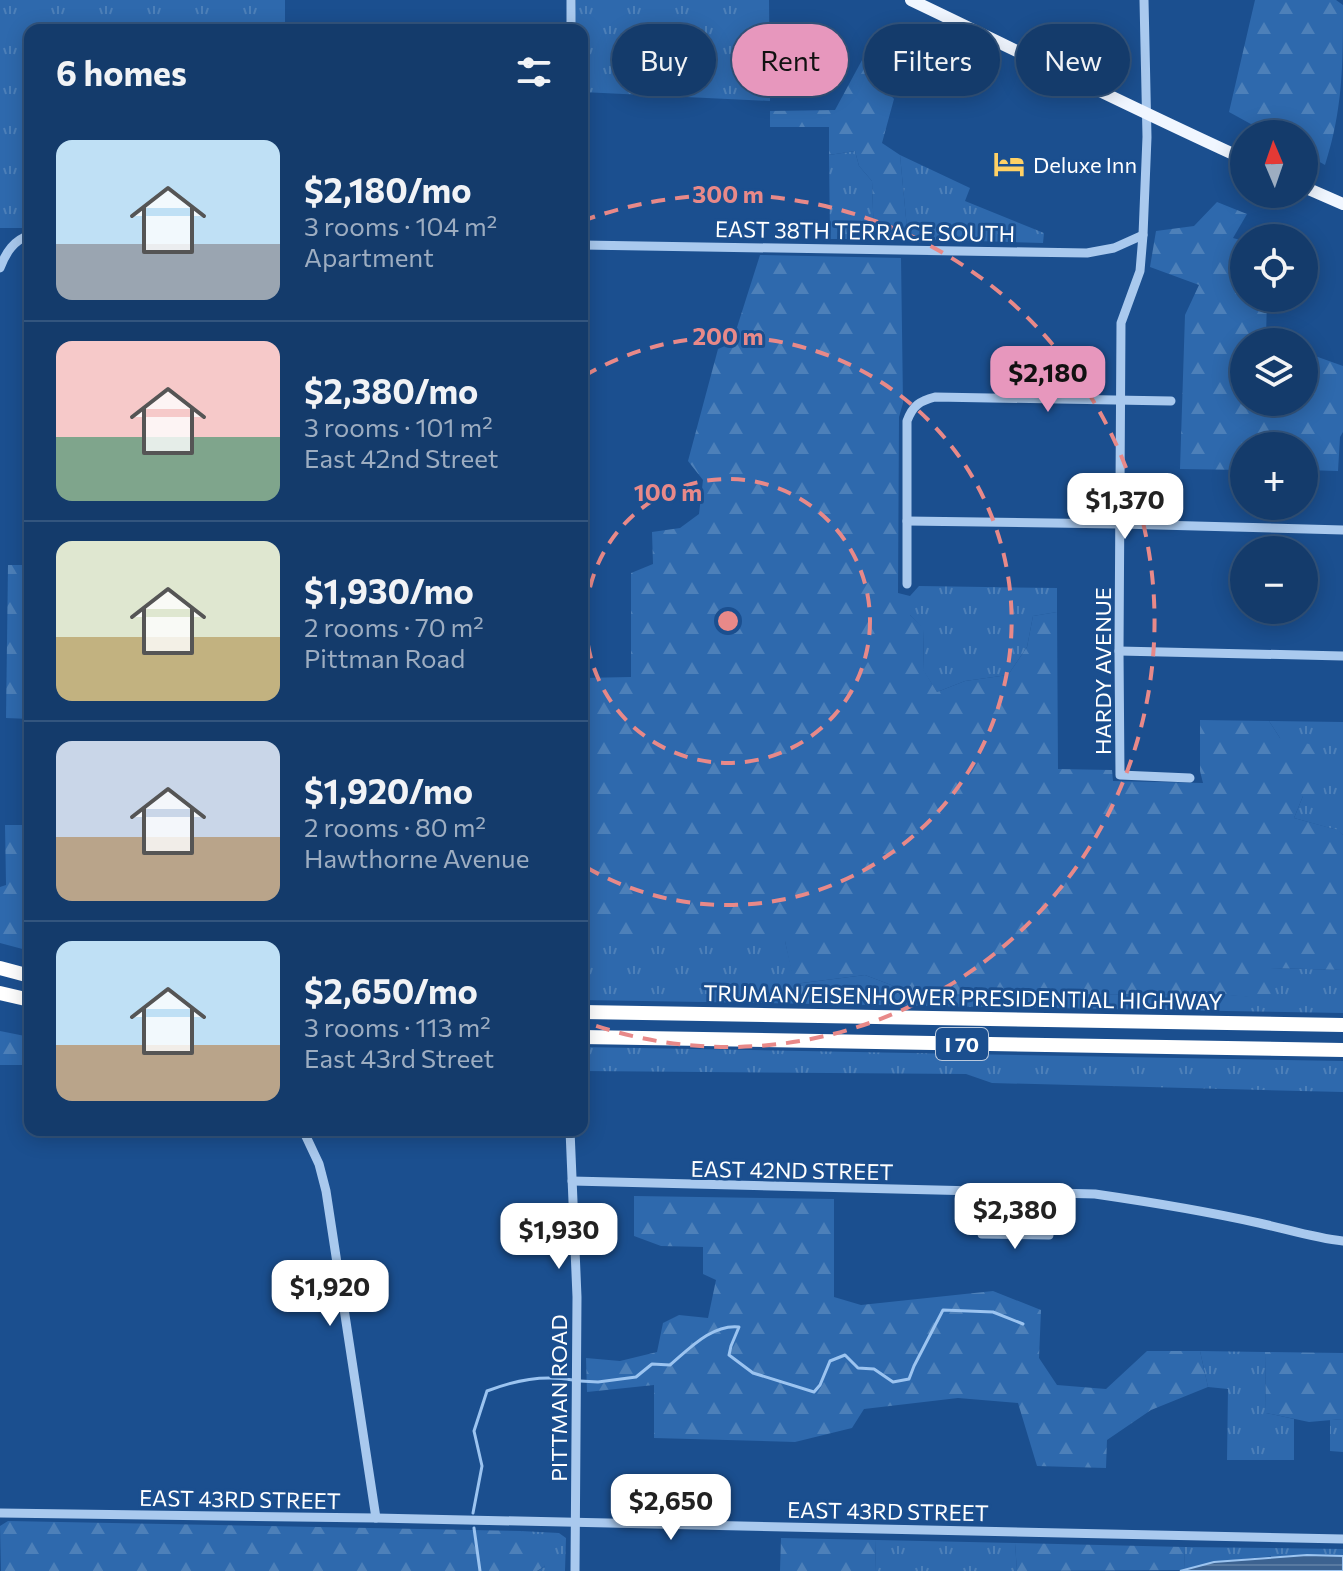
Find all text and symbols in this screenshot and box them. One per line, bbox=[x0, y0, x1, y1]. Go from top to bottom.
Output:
chip: Buy bbox=[612, 24, 716, 96]
chip: Rent bbox=[732, 24, 848, 96]
chip: Filters bbox=[864, 24, 1000, 96]
chip: New bbox=[1016, 24, 1130, 96]
icon: filters bbox=[512, 50, 556, 94]
text: 6 homes bbox=[56, 51, 187, 93]
north arrow bbox=[1230, 120, 1318, 208]
map controls bbox=[1230, 120, 1318, 624]
hotel icon: Deluxe Inn bbox=[992, 147, 1026, 181]
place label: Deluxe Inn bbox=[1033, 151, 1137, 178]
text: $2,180/mo bbox=[304, 168, 471, 210]
icon: home bbox=[120, 172, 216, 268]
text: 300 m bbox=[692, 179, 764, 208]
text: 3 rooms · 104 m² bbox=[304, 210, 497, 241]
street label: EAST 38TH TERRACE SOUTH bbox=[715, 215, 1015, 247]
button: locate bbox=[1230, 224, 1318, 312]
text: Apartment bbox=[304, 241, 434, 272]
text: 200 m bbox=[693, 321, 763, 350]
button: layers bbox=[1230, 328, 1318, 416]
pin: $2,180 bbox=[983, 346, 1113, 414]
text: $2,180 bbox=[1008, 356, 1088, 387]
text: $2,380/mo bbox=[304, 369, 478, 411]
icon: home bbox=[120, 373, 216, 469]
text: 3 rooms · 101 m² bbox=[304, 411, 493, 442]
button: + bbox=[1230, 432, 1318, 520]
text: East 42nd Street bbox=[304, 442, 498, 473]
pin: $1,370 bbox=[1060, 473, 1190, 541]
text: 100 m bbox=[634, 477, 702, 506]
text: $1,370 bbox=[1085, 483, 1165, 514]
button: − bbox=[1230, 536, 1318, 624]
text: $1,930/mo bbox=[304, 569, 474, 611]
icon: home bbox=[120, 573, 216, 669]
street label: HARDY AVENUE bbox=[1089, 587, 1116, 755]
centre of rings bbox=[714, 607, 742, 635]
text: 2 rooms · 70 m² bbox=[304, 611, 484, 642]
text: Pittman Road bbox=[304, 642, 465, 673]
text: $1,920/mo bbox=[304, 769, 473, 811]
icon: home bbox=[120, 773, 216, 869]
text: 2 rooms · 80 m² bbox=[304, 811, 486, 842]
text: Hawthorne Avenue bbox=[304, 842, 529, 873]
text: $2,650/mo bbox=[304, 969, 478, 1011]
icon: home bbox=[120, 973, 216, 1069]
street label: TRUMAN/EISENHOWER PRESIDENTIAL HIGHWAY bbox=[703, 979, 1223, 1015]
text: 3 rooms · 113 m² bbox=[304, 1011, 491, 1042]
road number: I 70 bbox=[936, 1028, 988, 1060]
text: East 43rd Street bbox=[304, 1042, 494, 1073]
street label: EAST 42ND STREET bbox=[690, 1155, 894, 1185]
pin: $2,380 bbox=[950, 1183, 1080, 1251]
text: $2,380 bbox=[973, 1193, 1057, 1224]
pin: $1,930 bbox=[494, 1203, 624, 1271]
text: $1,930 bbox=[518, 1213, 600, 1244]
pin: $1,920 bbox=[265, 1260, 395, 1328]
text: $1,920 bbox=[290, 1270, 370, 1301]
street label: PITTMAN ROAD bbox=[545, 1314, 572, 1482]
pin: $2,650 bbox=[606, 1474, 736, 1542]
street label: EAST 43RD STREET bbox=[139, 1484, 341, 1514]
text: $2,650 bbox=[629, 1484, 713, 1515]
street label: EAST 43RD STREET bbox=[787, 1496, 989, 1526]

